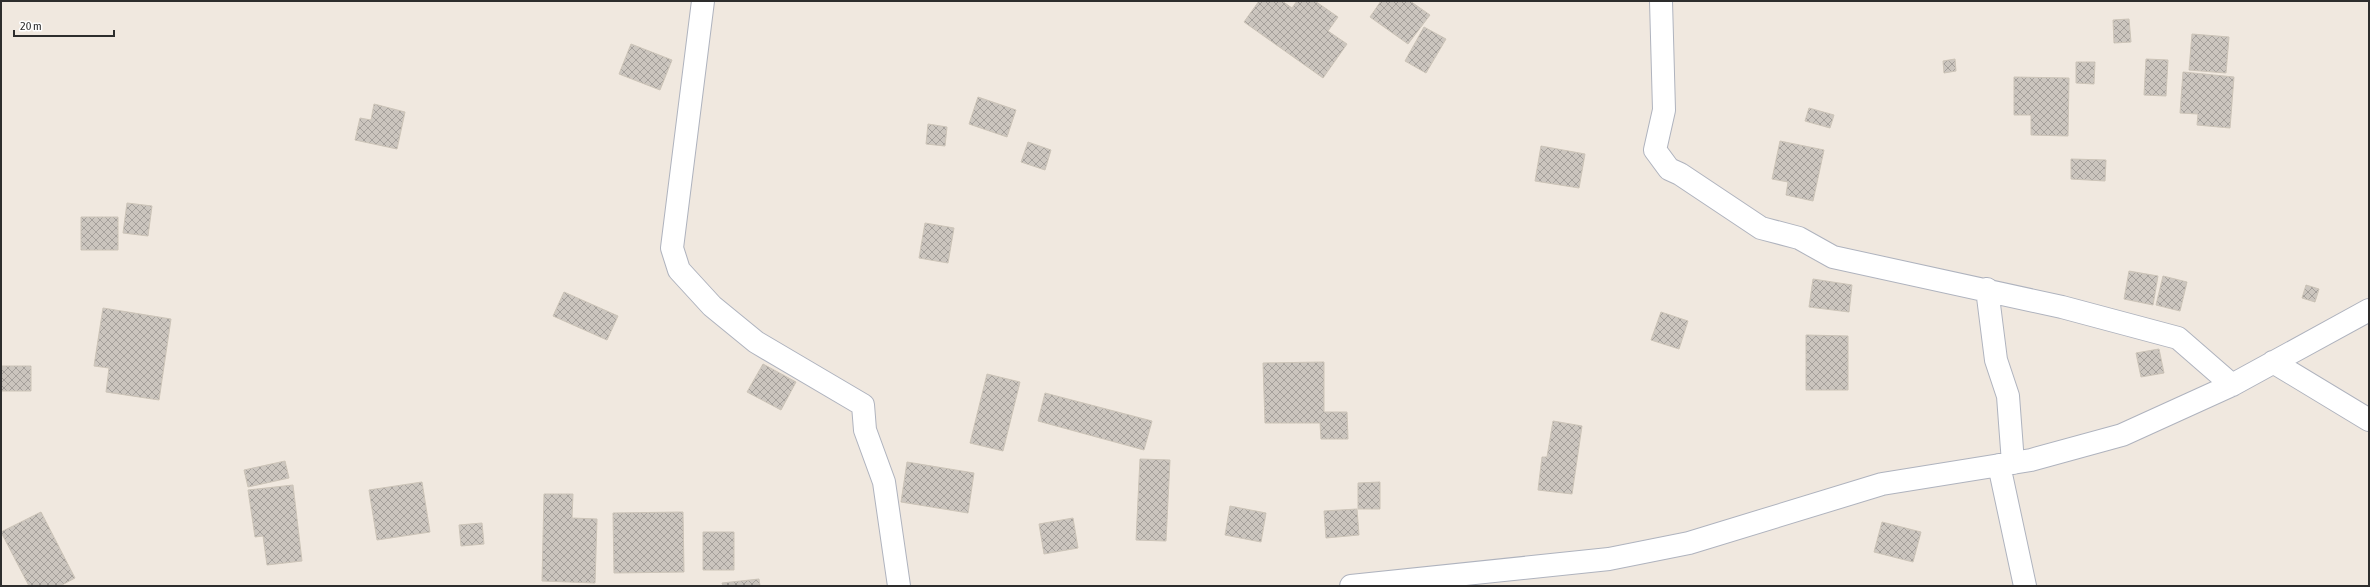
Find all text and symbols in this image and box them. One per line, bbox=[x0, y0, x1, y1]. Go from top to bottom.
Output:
scale bar bbox=[14, 12, 114, 38]
text: 20 m bbox=[20, 19, 42, 33]

